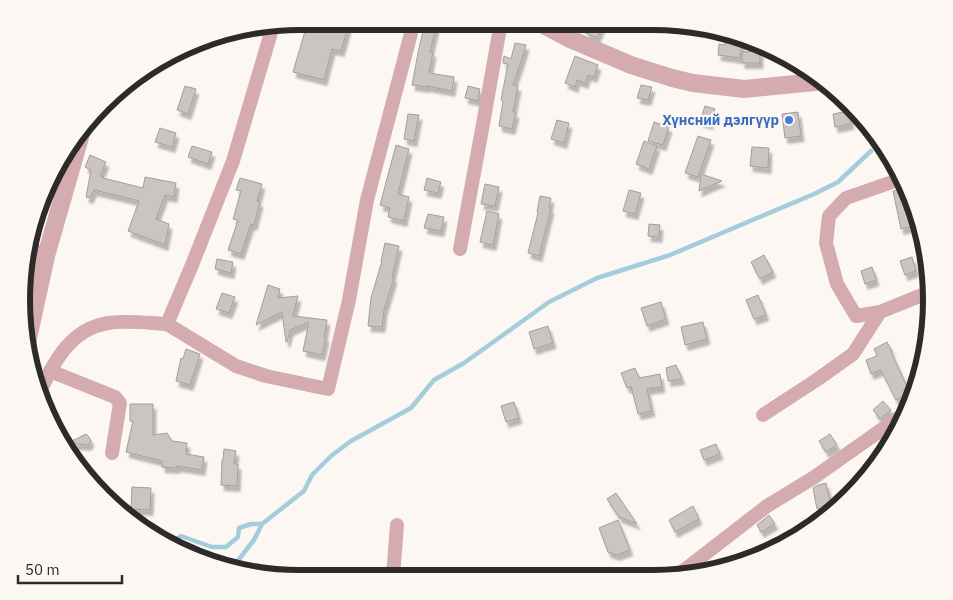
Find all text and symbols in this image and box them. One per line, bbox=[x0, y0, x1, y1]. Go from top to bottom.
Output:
place label: Хүнсний дэлгүүр bbox=[662, 111, 779, 129]
marker: Хүнсний дэлгүүр bbox=[783, 114, 795, 126]
scale bar bbox=[18, 552, 121, 584]
text: 50 m bbox=[25, 560, 60, 579]

